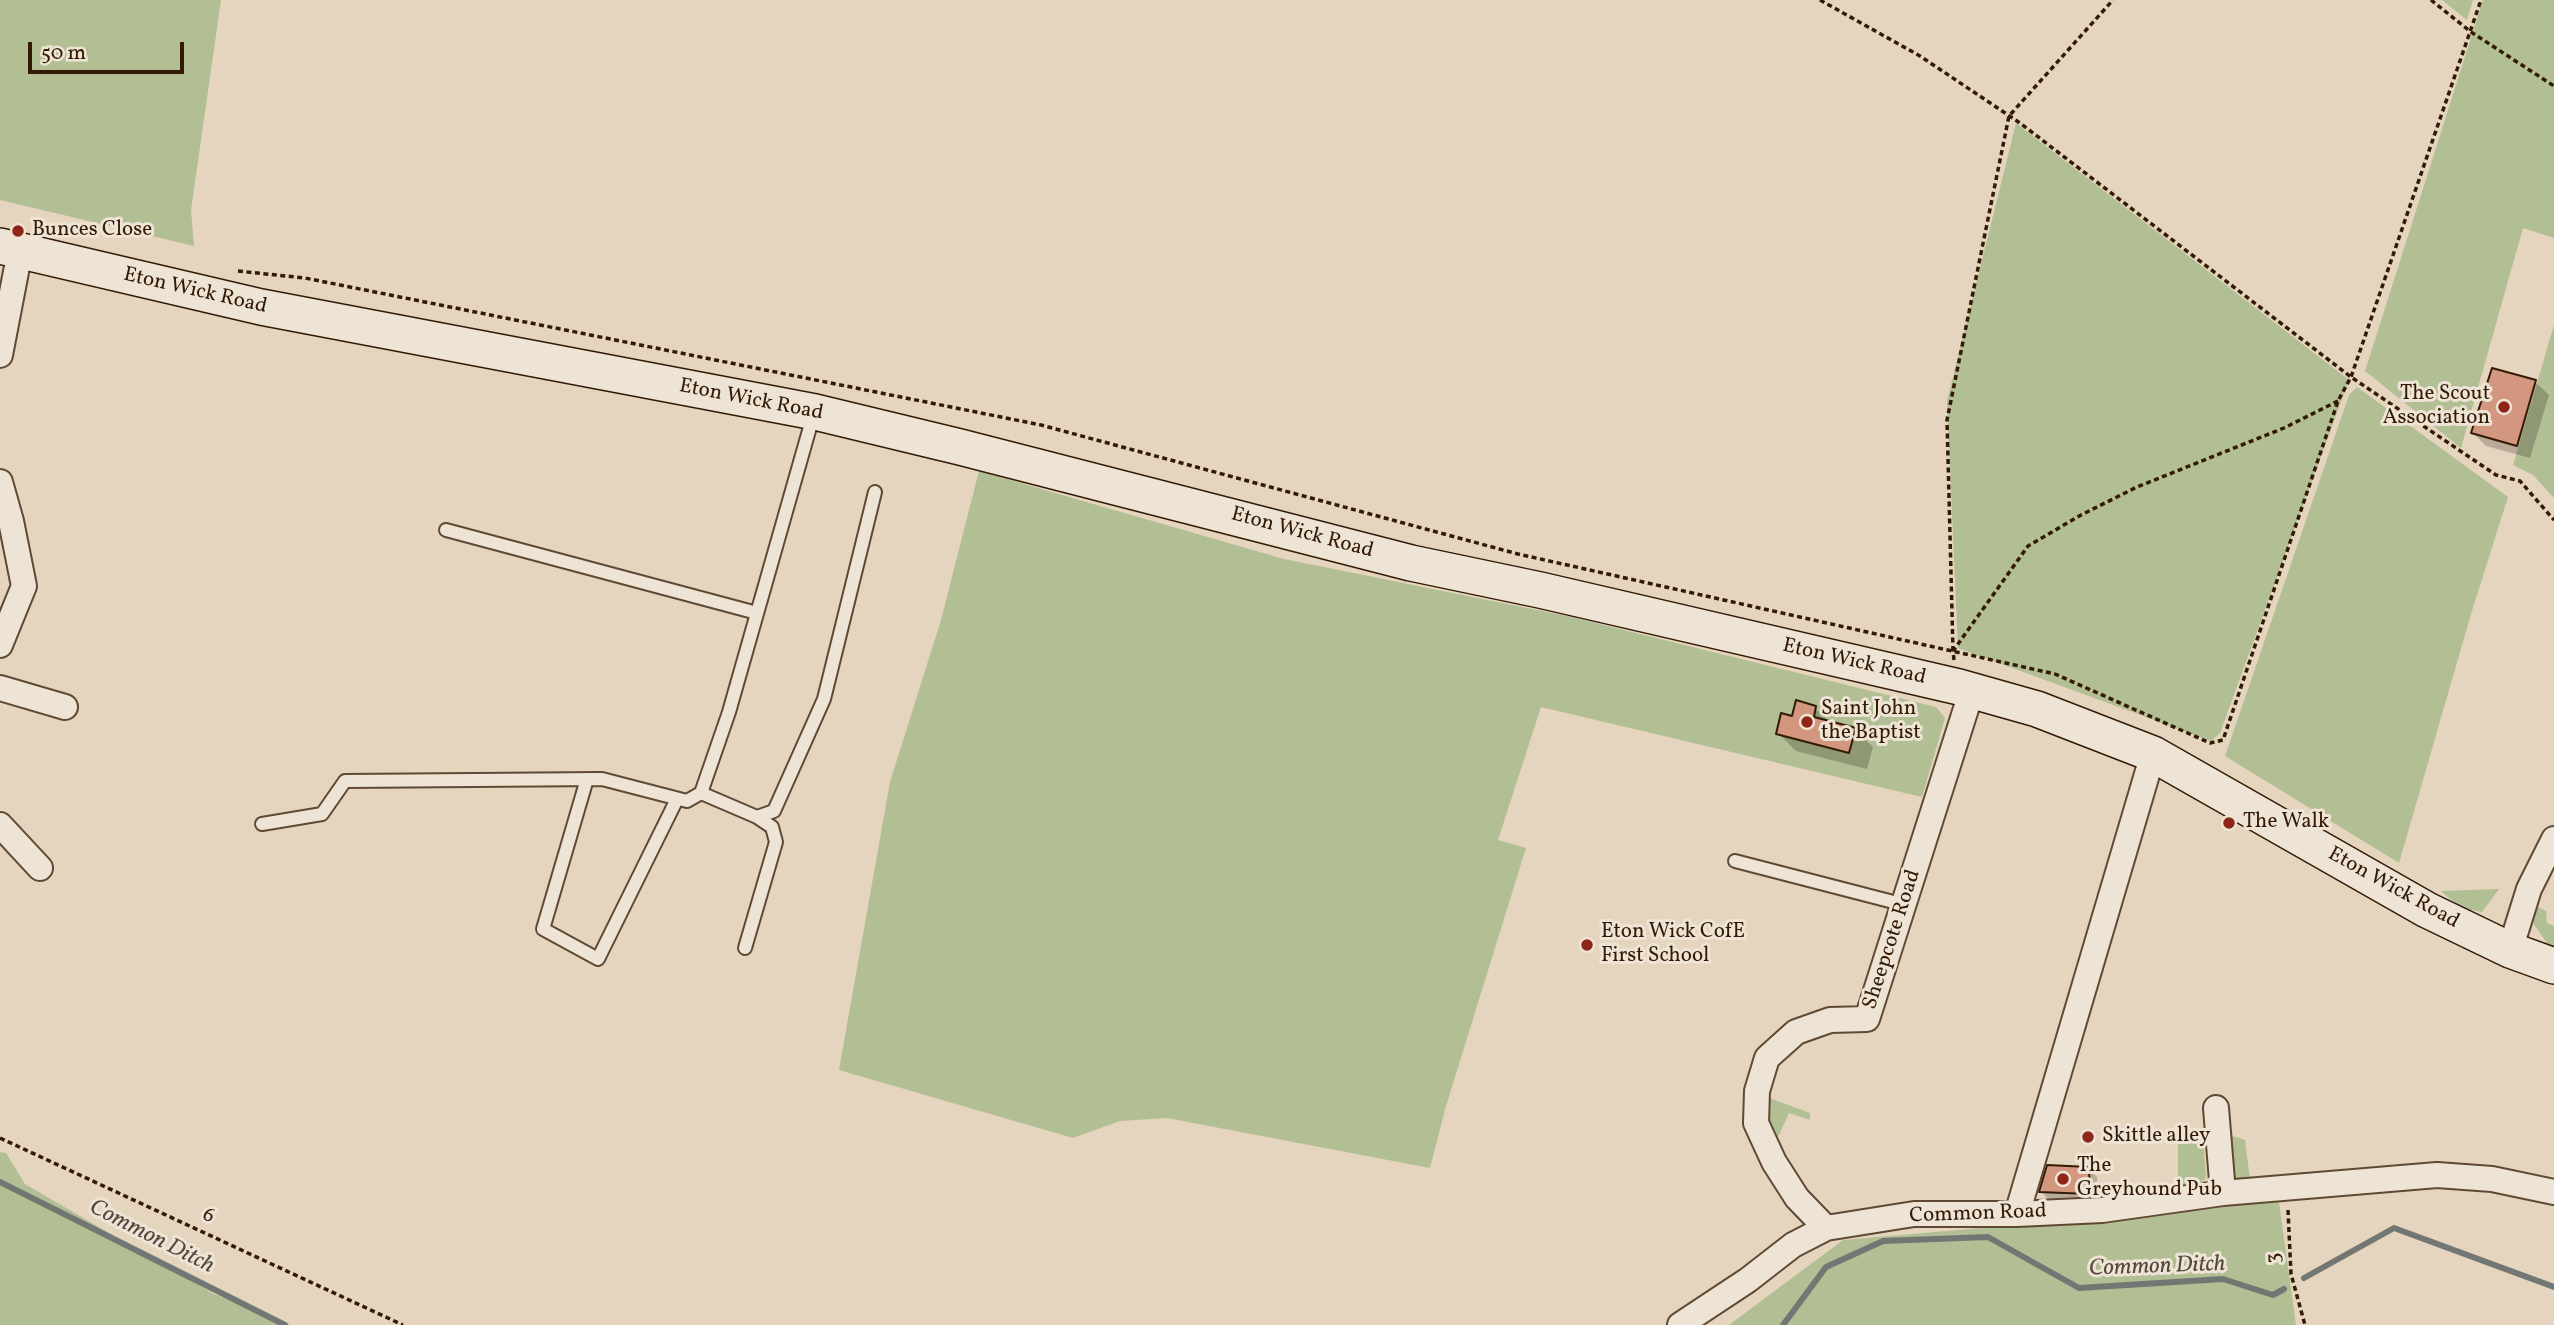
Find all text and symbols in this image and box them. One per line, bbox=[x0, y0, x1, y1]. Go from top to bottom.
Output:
scale bar bbox=[32, 28, 187, 72]
text: 50 m bbox=[41, 39, 86, 68]
place label: Bunces Close bbox=[32, 218, 152, 244]
marker: Bunces Close bbox=[10, 223, 26, 239]
street label: Eton Wick Road bbox=[121, 263, 269, 321]
street label: Eton Wick Road bbox=[677, 375, 825, 427]
place label: The Scout Association bbox=[2383, 382, 2490, 432]
marker: The Scout Association bbox=[2496, 399, 2512, 415]
street label: Eton Wick Road bbox=[1228, 503, 1376, 565]
street label: Eton Wick Road bbox=[1780, 634, 1928, 692]
place label: Saint John the Baptist bbox=[1821, 697, 1921, 747]
marker: Saint John the Baptist bbox=[1799, 714, 1815, 730]
place label: The Walk bbox=[2243, 810, 2329, 836]
marker: The Walk bbox=[2221, 815, 2237, 831]
street label: Eton Wick Road bbox=[2323, 842, 2463, 936]
street label: Sheepcote Road bbox=[1859, 867, 1927, 1013]
place label: Eton Wick CofE First School bbox=[1601, 920, 1745, 970]
marker: Eton Wick CofE First School bbox=[1579, 937, 1595, 953]
place label: Skittle alley bbox=[2102, 1124, 2210, 1150]
marker: Skittle alley bbox=[2080, 1129, 2096, 1145]
place label: The Greyhound Pub bbox=[2077, 1154, 2222, 1204]
marker: The Greyhound Pub bbox=[2055, 1171, 2071, 1187]
water label: Common Ditch bbox=[84, 1195, 218, 1281]
street label: Common Road bbox=[1909, 1200, 2047, 1230]
street label: 6 bbox=[198, 1203, 218, 1231]
water label: Common Ditch bbox=[2088, 1252, 2226, 1284]
street label: 3 bbox=[2262, 1252, 2288, 1264]

